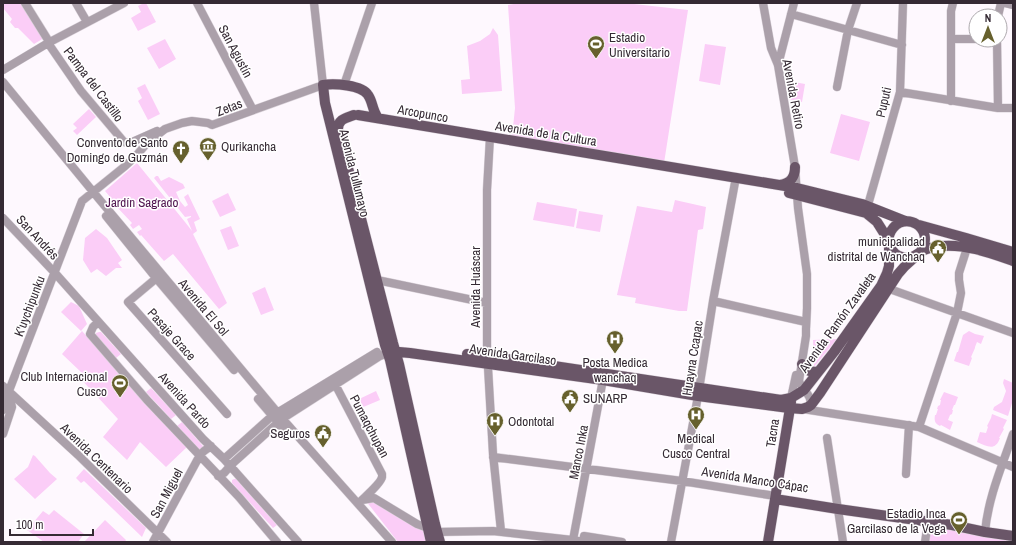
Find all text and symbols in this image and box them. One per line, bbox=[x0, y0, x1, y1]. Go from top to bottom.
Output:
north arrow bbox=[968, 8, 1008, 48]
text: N bbox=[985, 11, 991, 25]
street label: San Agustín bbox=[215, 22, 257, 81]
place label: Estadio Universitario bbox=[609, 29, 670, 61]
sports icon: Estadio Universitario bbox=[586, 34, 606, 59]
street label: Pampa del Castillo bbox=[60, 43, 127, 125]
street label: Avenida Retiro bbox=[778, 57, 809, 131]
street label: Puputi bbox=[872, 85, 895, 119]
street label: Zetas bbox=[214, 95, 245, 120]
street label: Arcopunco bbox=[395, 101, 450, 126]
street label: Avenida de la Cultura bbox=[493, 117, 598, 150]
street label: Avenida Tullumayo bbox=[335, 126, 374, 219]
place label: Convento de Santo Domingo de Guzmán bbox=[67, 134, 168, 166]
museum icon: Qurikancha bbox=[198, 136, 218, 161]
place label: Qurikancha bbox=[221, 138, 276, 155]
church icon: Convento de Santo Domingo de Guzmán bbox=[171, 139, 191, 164]
park label: Jardín Sagrado bbox=[106, 194, 179, 211]
street label: San Andrés bbox=[13, 211, 63, 263]
place label: municipalidad distrital de Wanchaq bbox=[828, 233, 925, 265]
public building icon: municipalidad distrital de Wanchaq bbox=[928, 238, 948, 263]
street label: Avenida Huáscar bbox=[467, 246, 484, 329]
street label: Avenida Ramón Zavaleta bbox=[795, 269, 880, 377]
street label: K'uychipunku bbox=[10, 273, 49, 339]
street label: Avenida El Sol bbox=[174, 274, 233, 340]
street label: Pasaje Grace bbox=[144, 305, 200, 364]
street label: Huayna Ccapac bbox=[678, 319, 707, 397]
hospital icon: Posta Medica wanchaq bbox=[605, 329, 625, 354]
street label: Avenida Garcilaso bbox=[467, 340, 558, 369]
place label: Posta Medica wanchaq bbox=[582, 354, 648, 386]
place label: Club Internacional Cusco bbox=[20, 368, 107, 400]
street label: Avenida Pardo bbox=[154, 368, 215, 432]
sports icon: Club Internacional Cusco bbox=[110, 373, 130, 398]
public building icon: SUNARP bbox=[560, 388, 580, 413]
place label: SUNARP bbox=[583, 390, 627, 407]
street label: Pumaqchupan bbox=[346, 392, 393, 461]
hospital icon: Medical Cusco Central bbox=[686, 405, 706, 430]
hospital icon: Odontotal bbox=[485, 411, 505, 436]
place label: Odontotal bbox=[508, 413, 554, 430]
street label: Tacna bbox=[762, 418, 783, 449]
street label: Avenida Centenario bbox=[56, 419, 137, 497]
public building icon: Seguros bbox=[313, 423, 333, 448]
street label: Manco Inka bbox=[565, 423, 592, 481]
place label: Seguros bbox=[270, 425, 310, 442]
place label: Medical Cusco Central bbox=[662, 430, 730, 462]
street label: Avenida Manco Cápac bbox=[699, 463, 809, 496]
street label: San Miguel bbox=[146, 465, 187, 521]
place label: Estadio Inca Garcilaso de la Vega bbox=[847, 505, 946, 537]
sports icon: Estadio Inca Garcilaso de la Vega bbox=[949, 510, 969, 535]
scale bar bbox=[10, 511, 93, 537]
text: 100 m bbox=[16, 517, 43, 533]

